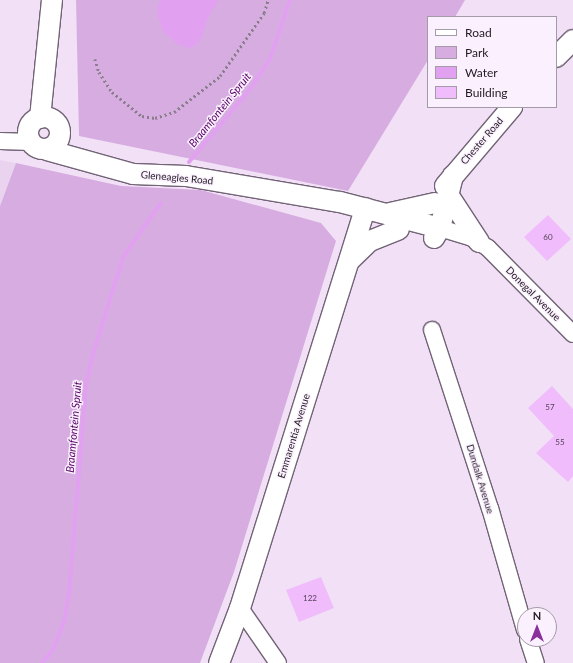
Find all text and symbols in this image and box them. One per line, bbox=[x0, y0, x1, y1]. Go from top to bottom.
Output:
legend bbox=[427, 16, 557, 108]
text: Road bbox=[465, 25, 492, 40]
text: Park bbox=[465, 45, 488, 60]
text: Water bbox=[465, 65, 498, 80]
water label: Braamfontein Spruit bbox=[186, 70, 254, 150]
text: Building bbox=[465, 85, 508, 100]
street label: Chester Road bbox=[458, 115, 506, 167]
street label: Gleneagles Road bbox=[140, 169, 214, 187]
house number: 60 bbox=[543, 233, 553, 243]
street label: Donegal Avenue bbox=[503, 264, 563, 324]
water label: Braamfontein Spruit bbox=[63, 381, 85, 473]
street label: Emmarentia Avenue bbox=[275, 392, 313, 480]
house number: 57 bbox=[545, 403, 555, 413]
house number: 55 bbox=[555, 438, 565, 448]
street label: Dundalk Avenue bbox=[464, 443, 496, 515]
house number: 122 bbox=[303, 594, 317, 604]
north arrow bbox=[517, 607, 557, 647]
text: N bbox=[533, 609, 541, 622]

